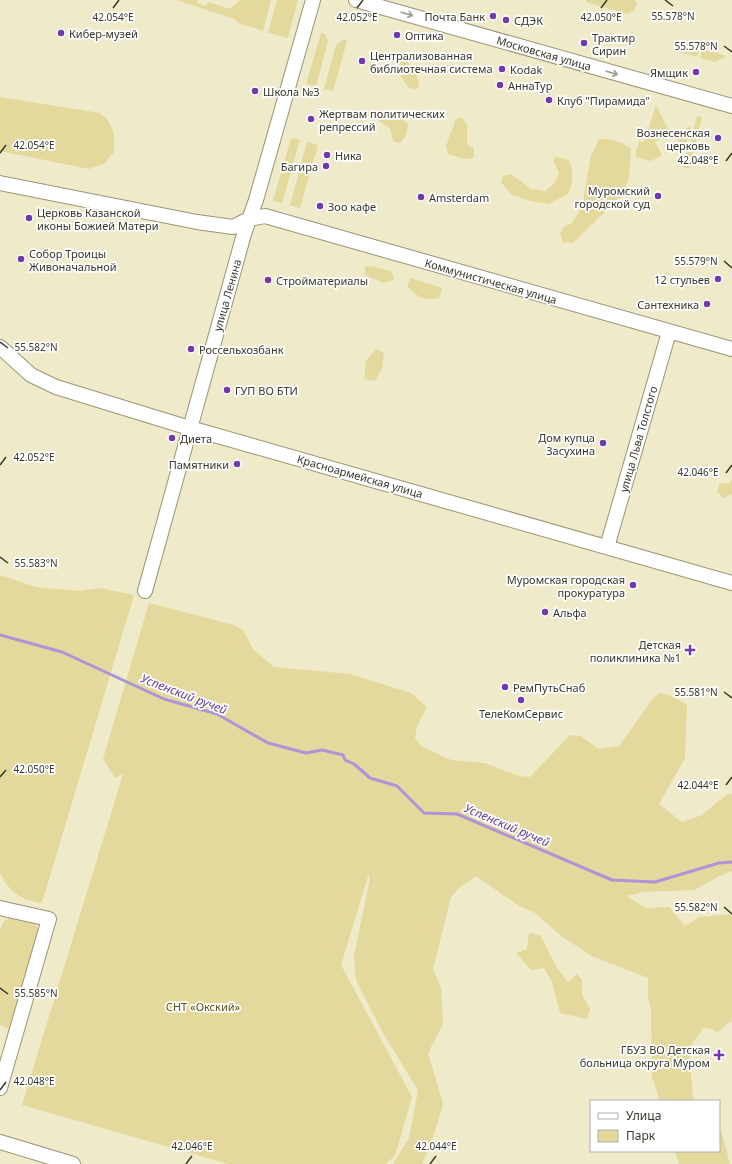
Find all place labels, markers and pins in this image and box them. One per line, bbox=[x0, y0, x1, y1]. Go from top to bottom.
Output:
place label: Почта Банк bbox=[424, 9, 485, 24]
marker: Почта Банк bbox=[488, 11, 498, 21]
place label: СДЭК bbox=[514, 13, 543, 28]
marker: СДЭК bbox=[501, 15, 511, 25]
place label: Кибер-музей bbox=[69, 26, 138, 41]
marker: Кибер-музей bbox=[56, 28, 66, 38]
place label: Оптика bbox=[405, 28, 444, 43]
marker: Оптика bbox=[392, 30, 402, 40]
place label: Трактир Сирин bbox=[592, 30, 635, 58]
marker: Трактир Сирин bbox=[579, 38, 589, 48]
place label: Централизованная библиотечная система bbox=[370, 48, 493, 76]
marker: Централизованная библиотечная система bbox=[357, 56, 367, 66]
place label: Kodak bbox=[510, 62, 542, 77]
marker: Kodak bbox=[497, 64, 507, 74]
place label: Ямщик bbox=[650, 65, 688, 80]
marker: Ямщик bbox=[691, 67, 701, 77]
place label: АннаТур bbox=[508, 78, 553, 93]
marker: АннаТур bbox=[495, 80, 505, 90]
place label: Школа №3 bbox=[263, 84, 320, 99]
marker: Школа №3 bbox=[250, 86, 260, 96]
place label: Клуб "Пирамида" bbox=[557, 93, 650, 108]
marker: Клуб "Пирамида" bbox=[544, 95, 554, 105]
place label: Жертвам политических репрессий bbox=[319, 106, 445, 134]
marker: Жертвам политических репрессий bbox=[306, 114, 316, 124]
place label: Вознесенская церковь bbox=[636, 125, 710, 153]
marker: Вознесенская церковь bbox=[713, 133, 723, 143]
place label: Ника bbox=[335, 148, 362, 163]
marker: Ника bbox=[322, 150, 332, 160]
place label: Багира bbox=[281, 159, 318, 174]
marker: Багира bbox=[321, 161, 331, 171]
place label: Муромский городской суд bbox=[575, 183, 650, 211]
place label: Amsterdam bbox=[429, 190, 489, 205]
marker: Муромский городской суд bbox=[653, 191, 663, 201]
marker: Amsterdam bbox=[416, 192, 426, 202]
place label: Зоо кафе bbox=[328, 199, 376, 214]
marker: Зоо кафе bbox=[315, 201, 325, 211]
place label: Церковь Казанской иконы Божией Матери bbox=[37, 205, 159, 233]
marker: Церковь Казанской иконы Божией Матери bbox=[24, 213, 34, 223]
place label: Собор Троицы Живоначальной bbox=[29, 246, 117, 274]
marker: Собор Троицы Живоначальной bbox=[16, 254, 26, 264]
place label: 12 стульев bbox=[654, 272, 710, 287]
place label: Стройматериалы bbox=[276, 273, 368, 288]
marker: 12 стульев bbox=[713, 274, 723, 284]
marker: Стройматериалы bbox=[263, 275, 273, 285]
place label: Сантехника bbox=[637, 297, 699, 312]
marker: Сантехника bbox=[702, 299, 712, 309]
place label: Россельхозбанк bbox=[199, 342, 284, 357]
marker: Россельхозбанк bbox=[186, 344, 196, 354]
place label: ГУП ВО БТИ bbox=[235, 383, 298, 398]
marker: ГУП ВО БТИ bbox=[222, 385, 232, 395]
place label: Дом купца Засухина bbox=[538, 430, 595, 458]
place label: Диета bbox=[180, 431, 212, 446]
marker: Диета bbox=[167, 433, 177, 443]
marker: Дом купца Засухина bbox=[598, 438, 608, 448]
place label: Памятники bbox=[169, 457, 229, 472]
marker: Памятники bbox=[232, 459, 242, 469]
place label: Муромская городская прокуратура bbox=[507, 572, 625, 600]
marker: Муромская городская прокуратура bbox=[628, 580, 638, 590]
place label: Альфа bbox=[553, 605, 587, 620]
marker: Альфа bbox=[540, 607, 550, 617]
place label: Детская поликлиника №1 bbox=[590, 637, 681, 665]
marker: Детская поликлиника №1 bbox=[684, 644, 696, 656]
place label: РемПутьСнаб bbox=[513, 680, 586, 695]
marker: РемПутьСнаб bbox=[500, 682, 510, 692]
marker: ТелеКомСервис bbox=[516, 695, 526, 705]
place label: ТелеКомСервис bbox=[479, 706, 563, 721]
place label: ГБУЗ ВО Детская больница округа Муром bbox=[580, 1042, 710, 1070]
marker: ГБУЗ ВО Детская больница округа Муром bbox=[713, 1049, 725, 1061]

